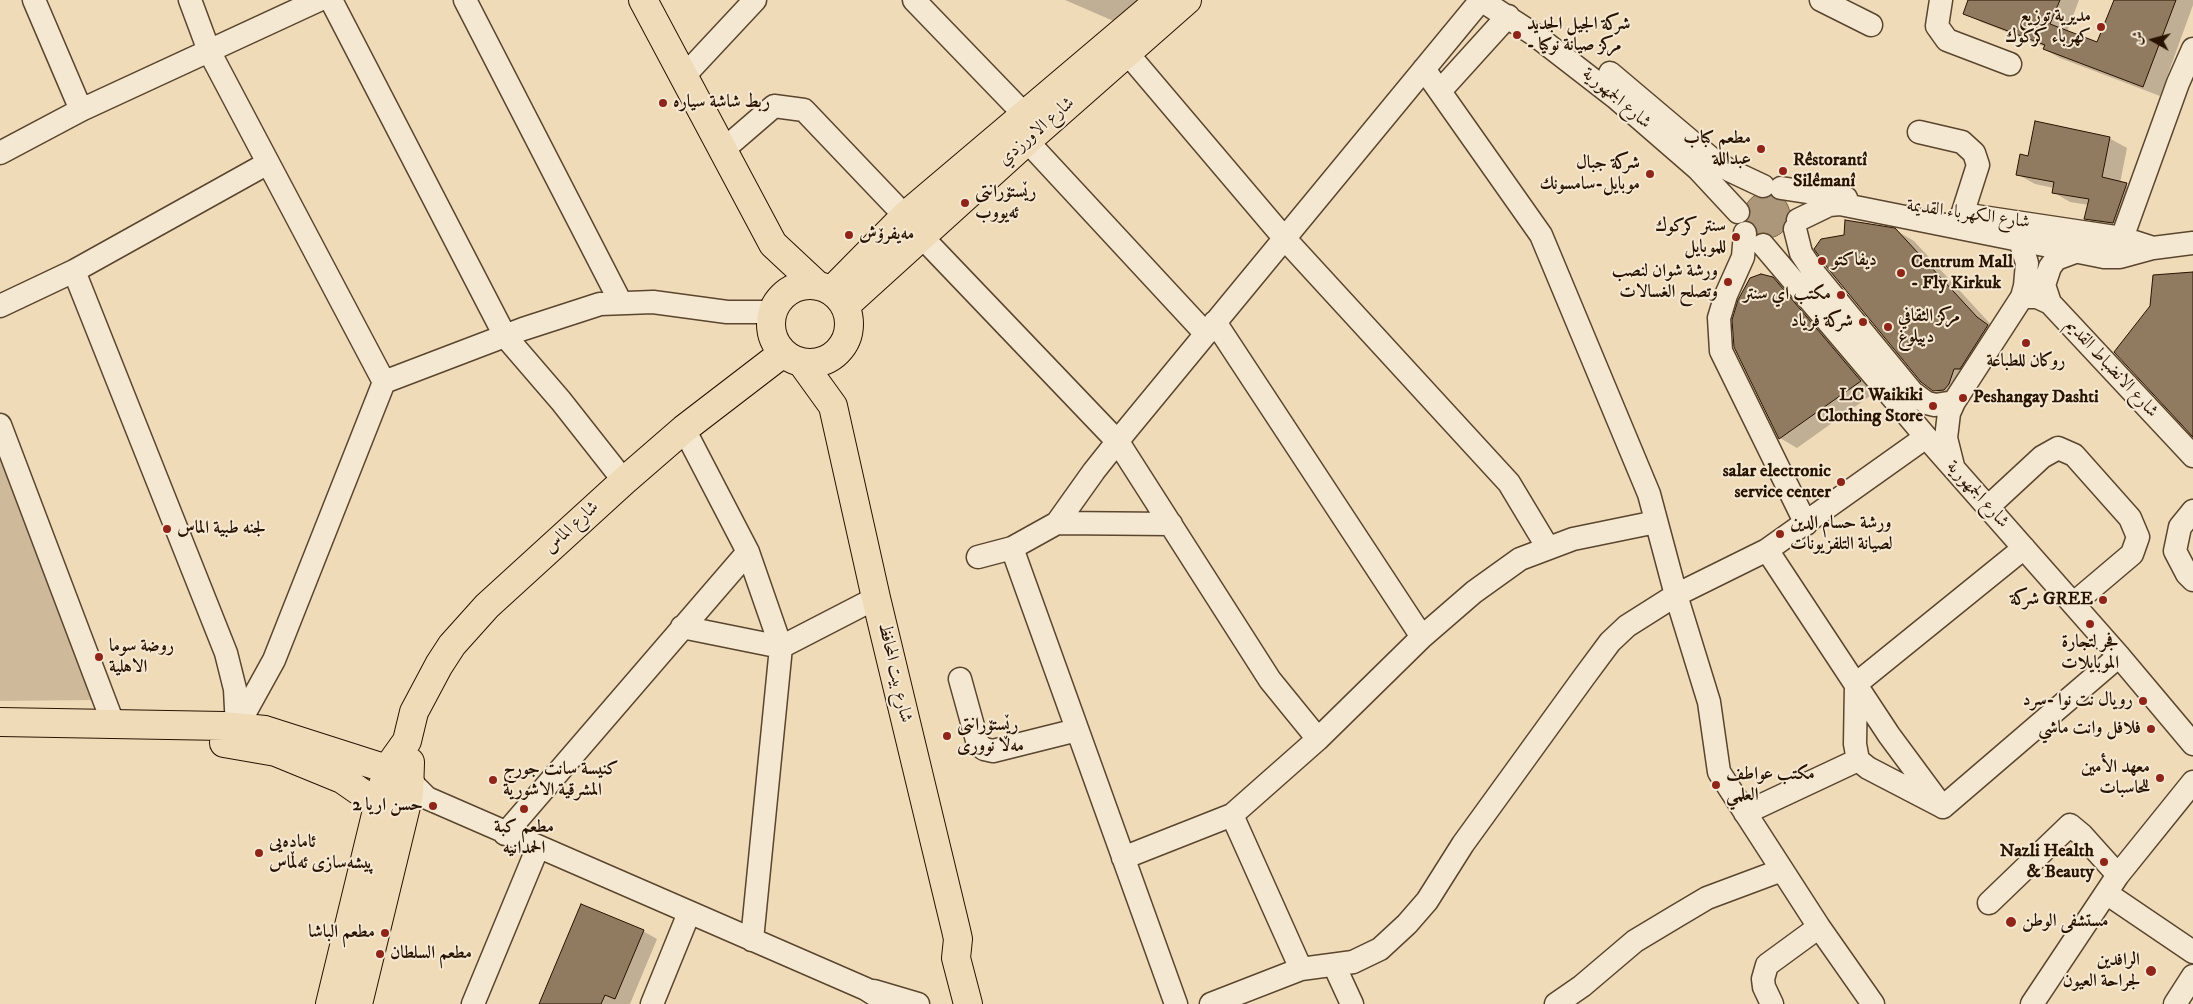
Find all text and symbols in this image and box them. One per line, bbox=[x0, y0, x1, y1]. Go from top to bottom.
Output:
place label: مديرية توزيع كهرباء كركوك bbox=[2005, 6, 2091, 48]
place label: شركة الجيل الجديد - مركز صيانة نوكيا bbox=[1527, 14, 1630, 56]
north arrow bbox=[2128, 15, 2178, 65]
marker: مديرية توزيع كهرباء كركوك bbox=[2095, 21, 2107, 33]
marker: شركة الجيل الجديد - مركز صيانة نوكيا bbox=[1511, 29, 1523, 41]
text: ش bbox=[2128, 30, 2148, 46]
street label: شارع الجمهورية bbox=[1577, 64, 1655, 134]
place label: ربط شاشة سياره bbox=[673, 92, 770, 114]
street label: شارع الاورزدي bbox=[994, 93, 1080, 171]
marker: ربط شاشة سياره bbox=[657, 97, 669, 109]
place label: مطعم كباب عبداللة bbox=[1683, 128, 1751, 170]
marker: مطعم كباب عبداللة bbox=[1755, 143, 1767, 155]
place label: Rêstorantî Silêmanî bbox=[1793, 150, 1867, 192]
place label: شركة جبال موبايل-سامسونك bbox=[1539, 153, 1640, 195]
marker: Rêstorantî Silêmanî bbox=[1777, 165, 1789, 177]
marker: شركة جبال موبايل-سامسونك bbox=[1644, 168, 1656, 180]
place label: رێستۆرانتی ئەیووب bbox=[975, 182, 1036, 224]
street label: شارع الكهرباء القديمة bbox=[1905, 196, 2031, 234]
marker: رێستۆرانتی ئەیووب bbox=[959, 197, 971, 209]
place label: سنتر كركوك للموبايل bbox=[1655, 216, 1726, 258]
place label: مەیفرۆش bbox=[859, 224, 914, 246]
marker: مەیفرۆش bbox=[843, 229, 855, 241]
marker: سنتر كركوك للموبايل bbox=[1730, 231, 1742, 243]
place label: ديفاكتو bbox=[1832, 250, 1877, 272]
place label: Centrum Mall - Fly Kirkuk bbox=[1911, 252, 2013, 294]
marker: ديفاكتو bbox=[1816, 255, 1828, 267]
place label: ورشة شوان لنصب وتصلح الغسالات bbox=[1612, 261, 1718, 304]
marker: Centrum Mall - Fly Kirkuk bbox=[1895, 267, 1907, 279]
marker: ورشة شوان لنصب وتصلح الغسالات bbox=[1722, 276, 1734, 288]
place label: مكتب اي سنتر bbox=[1743, 284, 1831, 306]
marker: مكتب اي سنتر bbox=[1835, 289, 1847, 301]
place label: مركز الثقافي دييلوغ bbox=[1898, 306, 1960, 348]
place label: شركة فرياد bbox=[1791, 311, 1853, 333]
street label: شارع الانضباط القديم bbox=[2060, 315, 2162, 423]
marker: شركة فرياد bbox=[1857, 316, 1869, 328]
marker: مركز الثقافي دييلوغ bbox=[1882, 321, 1894, 333]
marker: روكان للطباعة bbox=[2020, 337, 2032, 349]
place label: روكان للطباعة bbox=[1987, 351, 2065, 373]
place label: LC Waikiki Clothing Store bbox=[1817, 385, 1923, 428]
place label: Peshangay Dashti bbox=[1973, 387, 2099, 409]
marker: Peshangay Dashti bbox=[1957, 392, 1969, 404]
marker: LC Waikiki Clothing Store bbox=[1927, 400, 1939, 412]
street label: شارع الجمهورية bbox=[1941, 457, 2013, 533]
place label: salar electronic service center bbox=[1723, 461, 1831, 504]
marker: salar electronic service center bbox=[1835, 476, 1847, 488]
street label: شارع الماس bbox=[540, 497, 604, 559]
place label: ورشة حسام الدين لصيانة التلفزيونات bbox=[1790, 513, 1893, 556]
place label: لجنه طبية الماس bbox=[177, 518, 265, 540]
marker: لجنه طبية الماس bbox=[161, 523, 173, 535]
marker: ورشة حسام الدين لصيانة التلفزيونات bbox=[1774, 528, 1786, 540]
place label: شركة GREE bbox=[2010, 589, 2093, 611]
marker: شركة GREE bbox=[2097, 594, 2109, 606]
marker: فجر لتجارة الموبايلات bbox=[2084, 618, 2096, 630]
street label: شارع بيت المحافظ bbox=[872, 621, 916, 725]
place label: فجر لتجارة الموبايلات bbox=[2061, 632, 2119, 674]
place label: روضة سوما الاهلية bbox=[109, 636, 174, 679]
marker: روضة سوما الاهلية bbox=[93, 651, 105, 663]
place label: رويال نت نوا -سرد bbox=[2023, 690, 2133, 712]
marker: رويال نت نوا -سرد bbox=[2137, 695, 2149, 707]
place label: رێستۆرانتی مەڵا نووری bbox=[957, 715, 1024, 758]
place label: فلافل وانت ماشي bbox=[2038, 718, 2141, 740]
marker: فلافل وانت ماشي bbox=[2145, 723, 2157, 735]
marker: رێستۆرانتی مەڵا نووری bbox=[941, 730, 953, 742]
place label: معهد الأمين للحاسبات bbox=[2081, 757, 2150, 800]
place label: كنيسة سانت جورج المشرقية الاشورية bbox=[503, 759, 619, 802]
place label: مكتب عواطف العلمي bbox=[1726, 764, 1815, 806]
marker: معهد الأمين للحاسبات bbox=[2154, 772, 2166, 784]
marker: كنيسة سانت جورج المشرقية الاشورية bbox=[487, 774, 499, 786]
marker: مكتب عواطف العلمي bbox=[1710, 779, 1722, 791]
place label: حسن اريا 2 bbox=[353, 795, 423, 817]
marker: حسن اريا 2 bbox=[427, 800, 439, 812]
marker: مطعم كبة الحمدانيه bbox=[518, 803, 530, 815]
place label: مطعم كبة الحمدانيه bbox=[494, 817, 554, 860]
place label: ئامادەیی پیشەسازی ئەڵماس bbox=[269, 832, 374, 874]
place label: Nazli Health & Beauty bbox=[2000, 841, 2094, 884]
marker: ئامادەیی پیشەسازی ئەڵماس bbox=[253, 847, 265, 859]
marker: Nazli Health & Beauty bbox=[2098, 856, 2110, 868]
place label: مستشفى الوطن bbox=[2022, 911, 2108, 933]
marker: مستشفى الوطن bbox=[2004, 915, 2018, 929]
place label: مطعم الباشا bbox=[308, 922, 375, 944]
marker: مطعم الباشا bbox=[379, 927, 391, 939]
place label: مطعم السلطان bbox=[390, 943, 472, 965]
marker: مطعم السلطان bbox=[374, 948, 386, 960]
place label: الرافدين لجراحة العيون bbox=[2062, 950, 2140, 992]
marker: الرافدين لجراحة العيون bbox=[2144, 964, 2158, 978]

